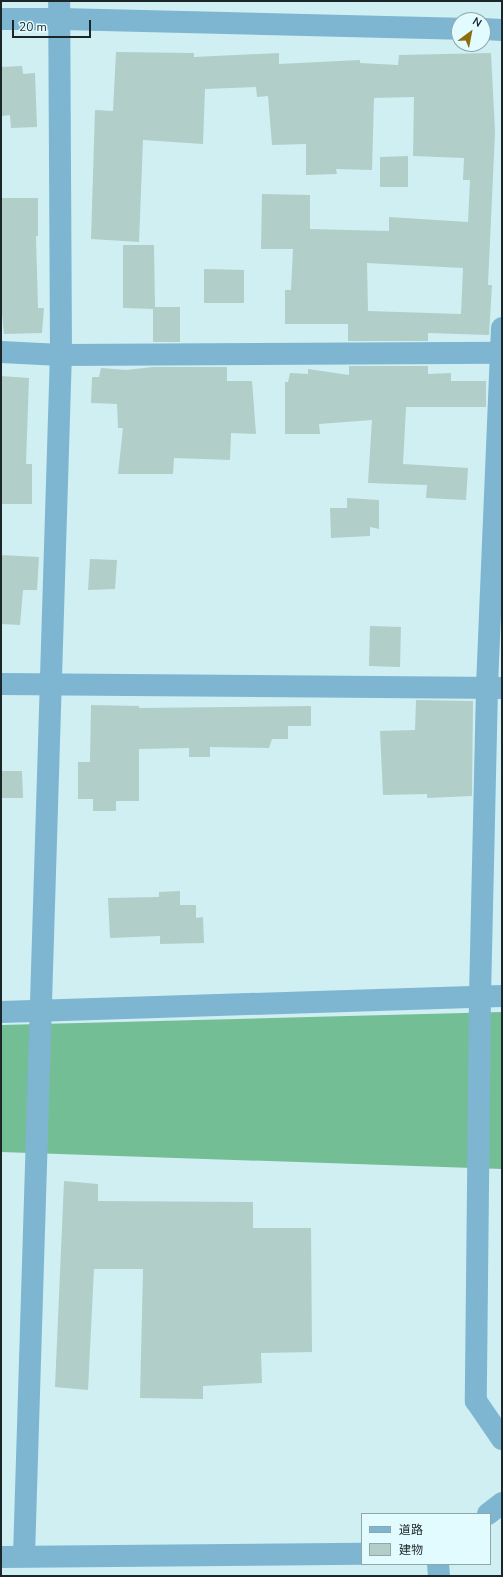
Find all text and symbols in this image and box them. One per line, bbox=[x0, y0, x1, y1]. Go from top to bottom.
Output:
scale bar bbox=[14, 12, 93, 38]
north arrow bbox=[451, 12, 491, 52]
text: N bbox=[470, 14, 485, 31]
text: 20 m bbox=[19, 19, 47, 35]
legend bbox=[361, 1513, 491, 1565]
text: 道路 bbox=[399, 1522, 423, 1538]
text: 建物 bbox=[399, 1542, 423, 1558]

